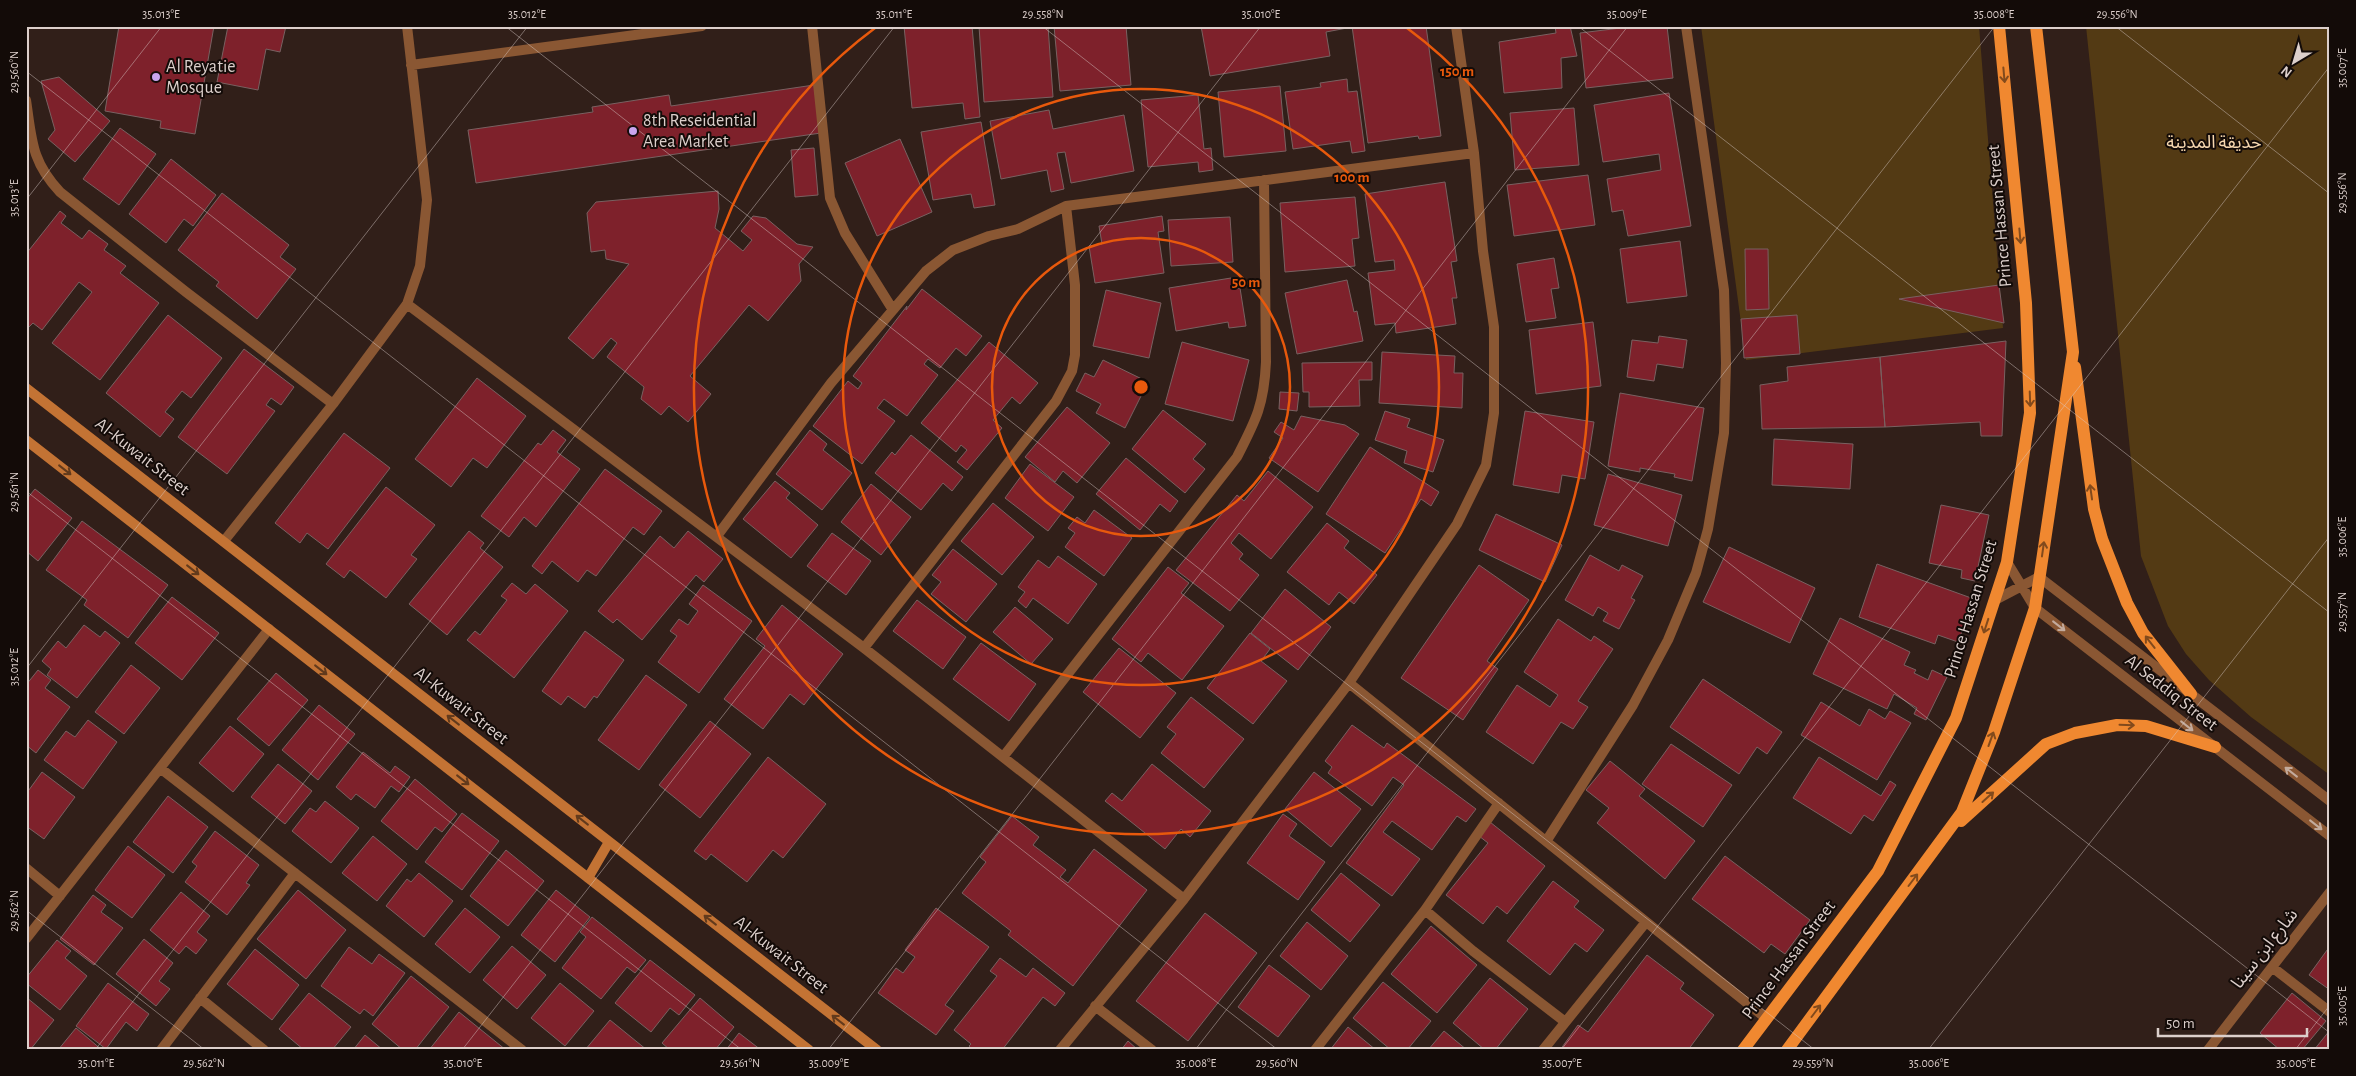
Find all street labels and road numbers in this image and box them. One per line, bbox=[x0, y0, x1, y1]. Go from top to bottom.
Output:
street label: Prince Hassan Street bbox=[1985, 144, 2015, 288]
street label: Al-Kuwait Street bbox=[92, 415, 193, 499]
street label: Prince Hassan Street bbox=[1941, 538, 2001, 680]
street label: Al Seddiq Street bbox=[2121, 651, 2221, 735]
street label: Al-Kuwait Street bbox=[411, 664, 512, 748]
street label: Prince Hassan Street bbox=[1739, 897, 1839, 1023]
street label: شارع ابن سينا bbox=[2229, 906, 2305, 995]
street label: Al-Kuwait Street bbox=[731, 913, 832, 997]

